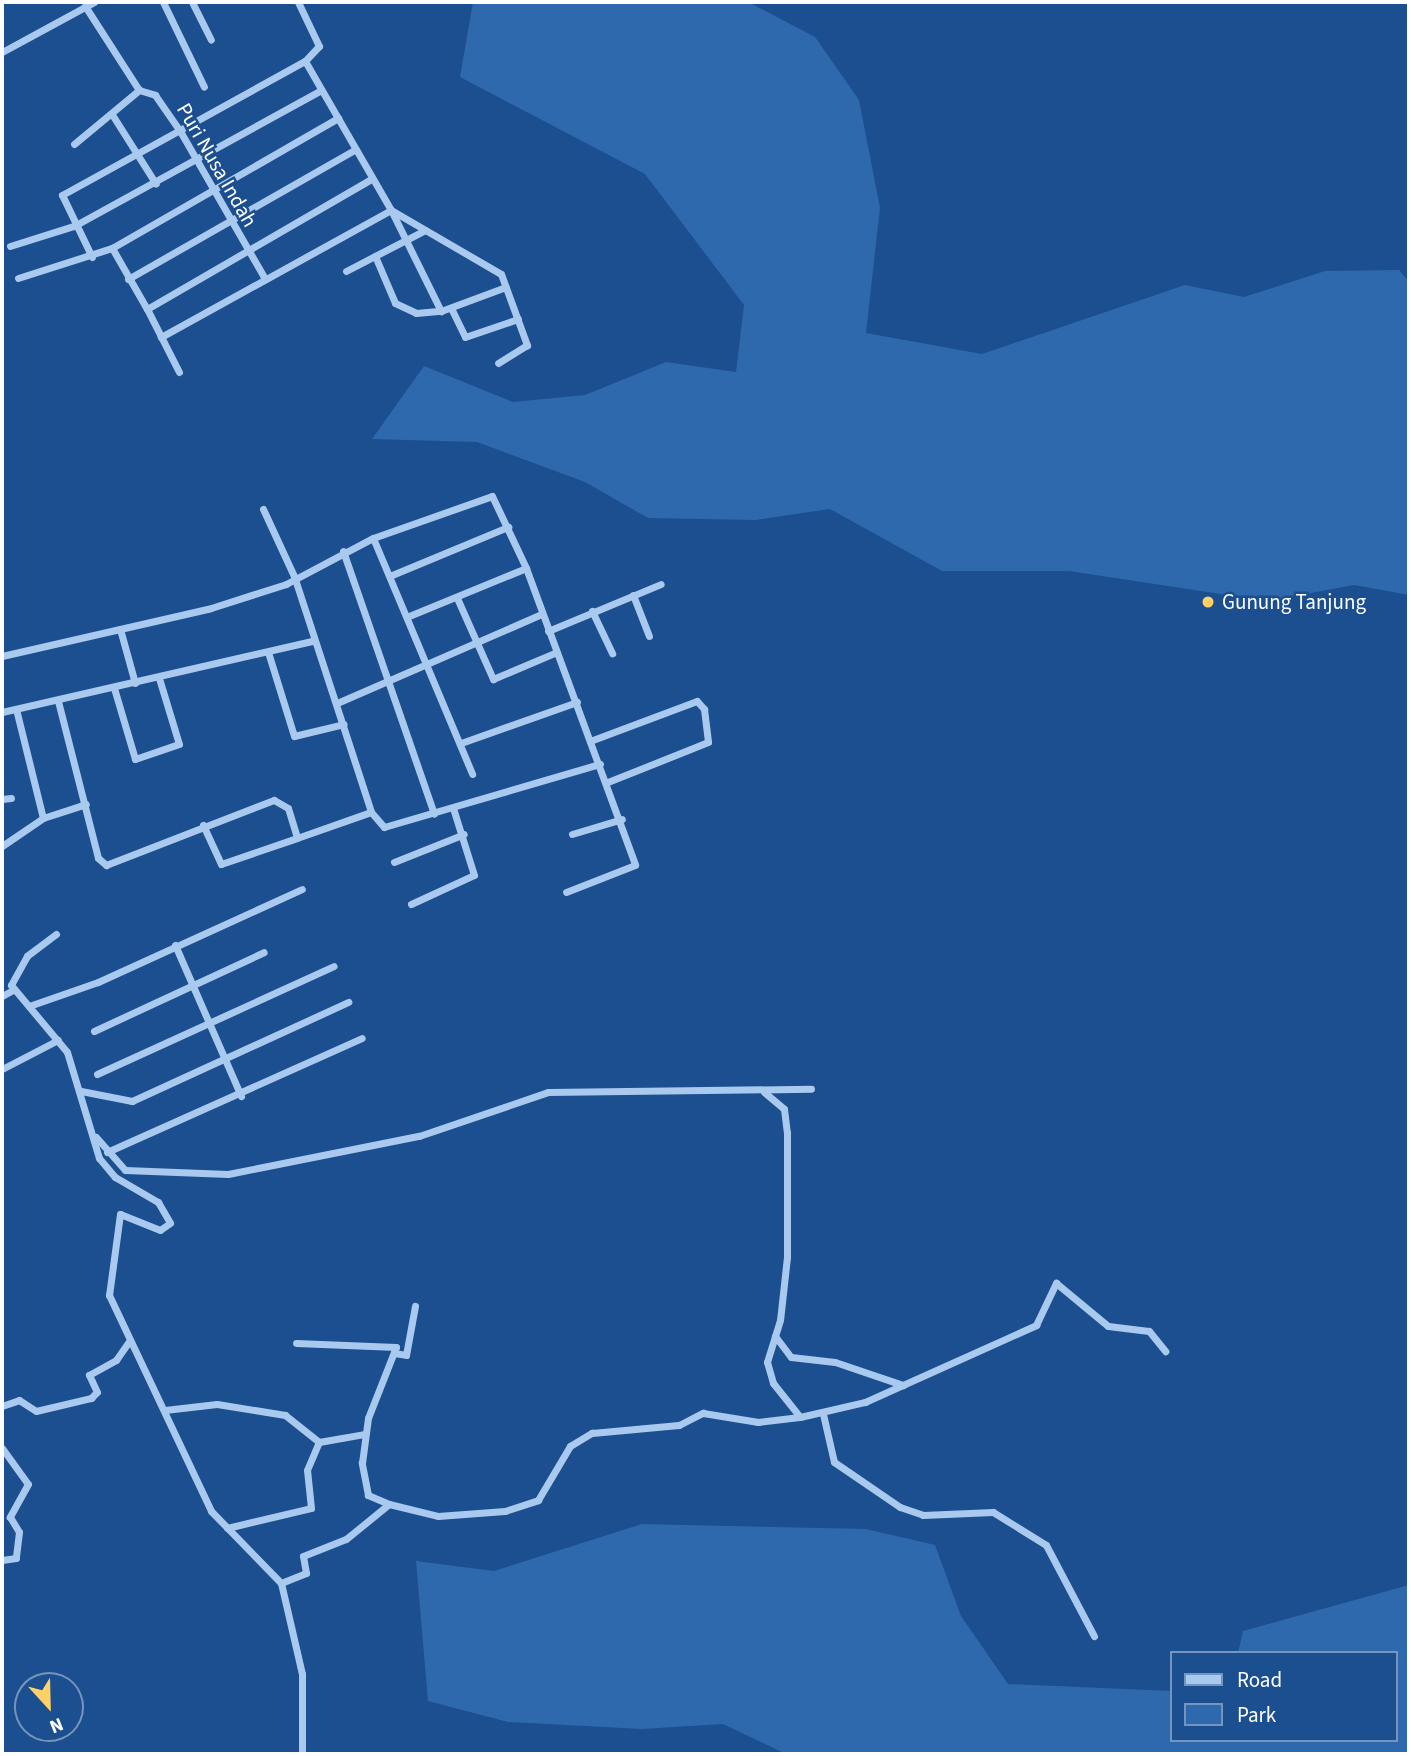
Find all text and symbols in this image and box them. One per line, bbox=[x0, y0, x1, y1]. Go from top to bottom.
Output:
street label: Puri Nusa Indah bbox=[171, 98, 263, 232]
place label: Gunung Tanjung bbox=[1222, 589, 1366, 615]
marker: Gunung Tanjung bbox=[1200, 594, 1216, 610]
legend bbox=[1170, 1651, 1397, 1742]
text: Road bbox=[1237, 1665, 1282, 1695]
north arrow bbox=[14, 1672, 84, 1742]
text: Park bbox=[1237, 1700, 1276, 1730]
text: N bbox=[45, 1710, 67, 1740]

